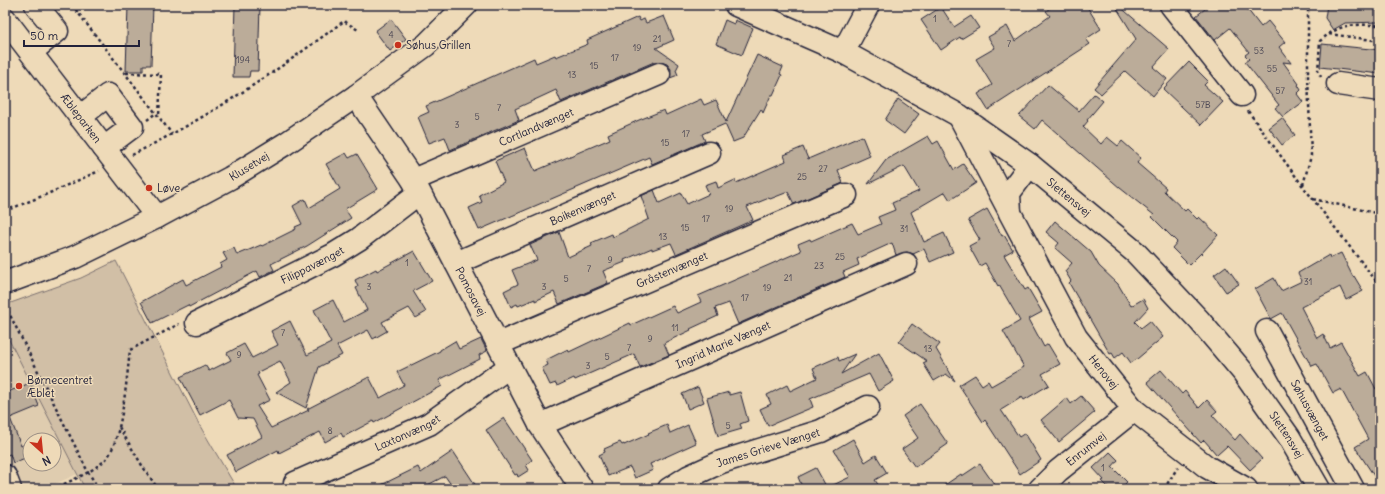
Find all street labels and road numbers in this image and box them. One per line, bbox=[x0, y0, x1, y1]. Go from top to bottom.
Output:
street label: Æbleparken bbox=[58, 91, 105, 146]
street label: Cortlandvænget bbox=[497, 105, 576, 149]
street label: Klusetvej bbox=[227, 149, 271, 184]
street label: Slettensvej bbox=[1044, 175, 1094, 219]
street label: Boikenvænget bbox=[548, 187, 618, 228]
street label: Filippavænget bbox=[278, 243, 347, 287]
street label: Gråstenvænget bbox=[634, 248, 710, 291]
street label: Pomosavej bbox=[452, 264, 489, 318]
street label: Ingrid Marie Vænget bbox=[674, 317, 773, 371]
street label: Henovej bbox=[1086, 352, 1122, 392]
street label: Søhusvænget bbox=[1288, 377, 1332, 443]
street label: Slettensvej bbox=[1266, 409, 1307, 461]
street label: Laxtonvænget bbox=[372, 411, 443, 454]
street label: James Grieve Vænget bbox=[714, 425, 822, 470]
street label: Enrumvej bbox=[1063, 429, 1108, 469]

